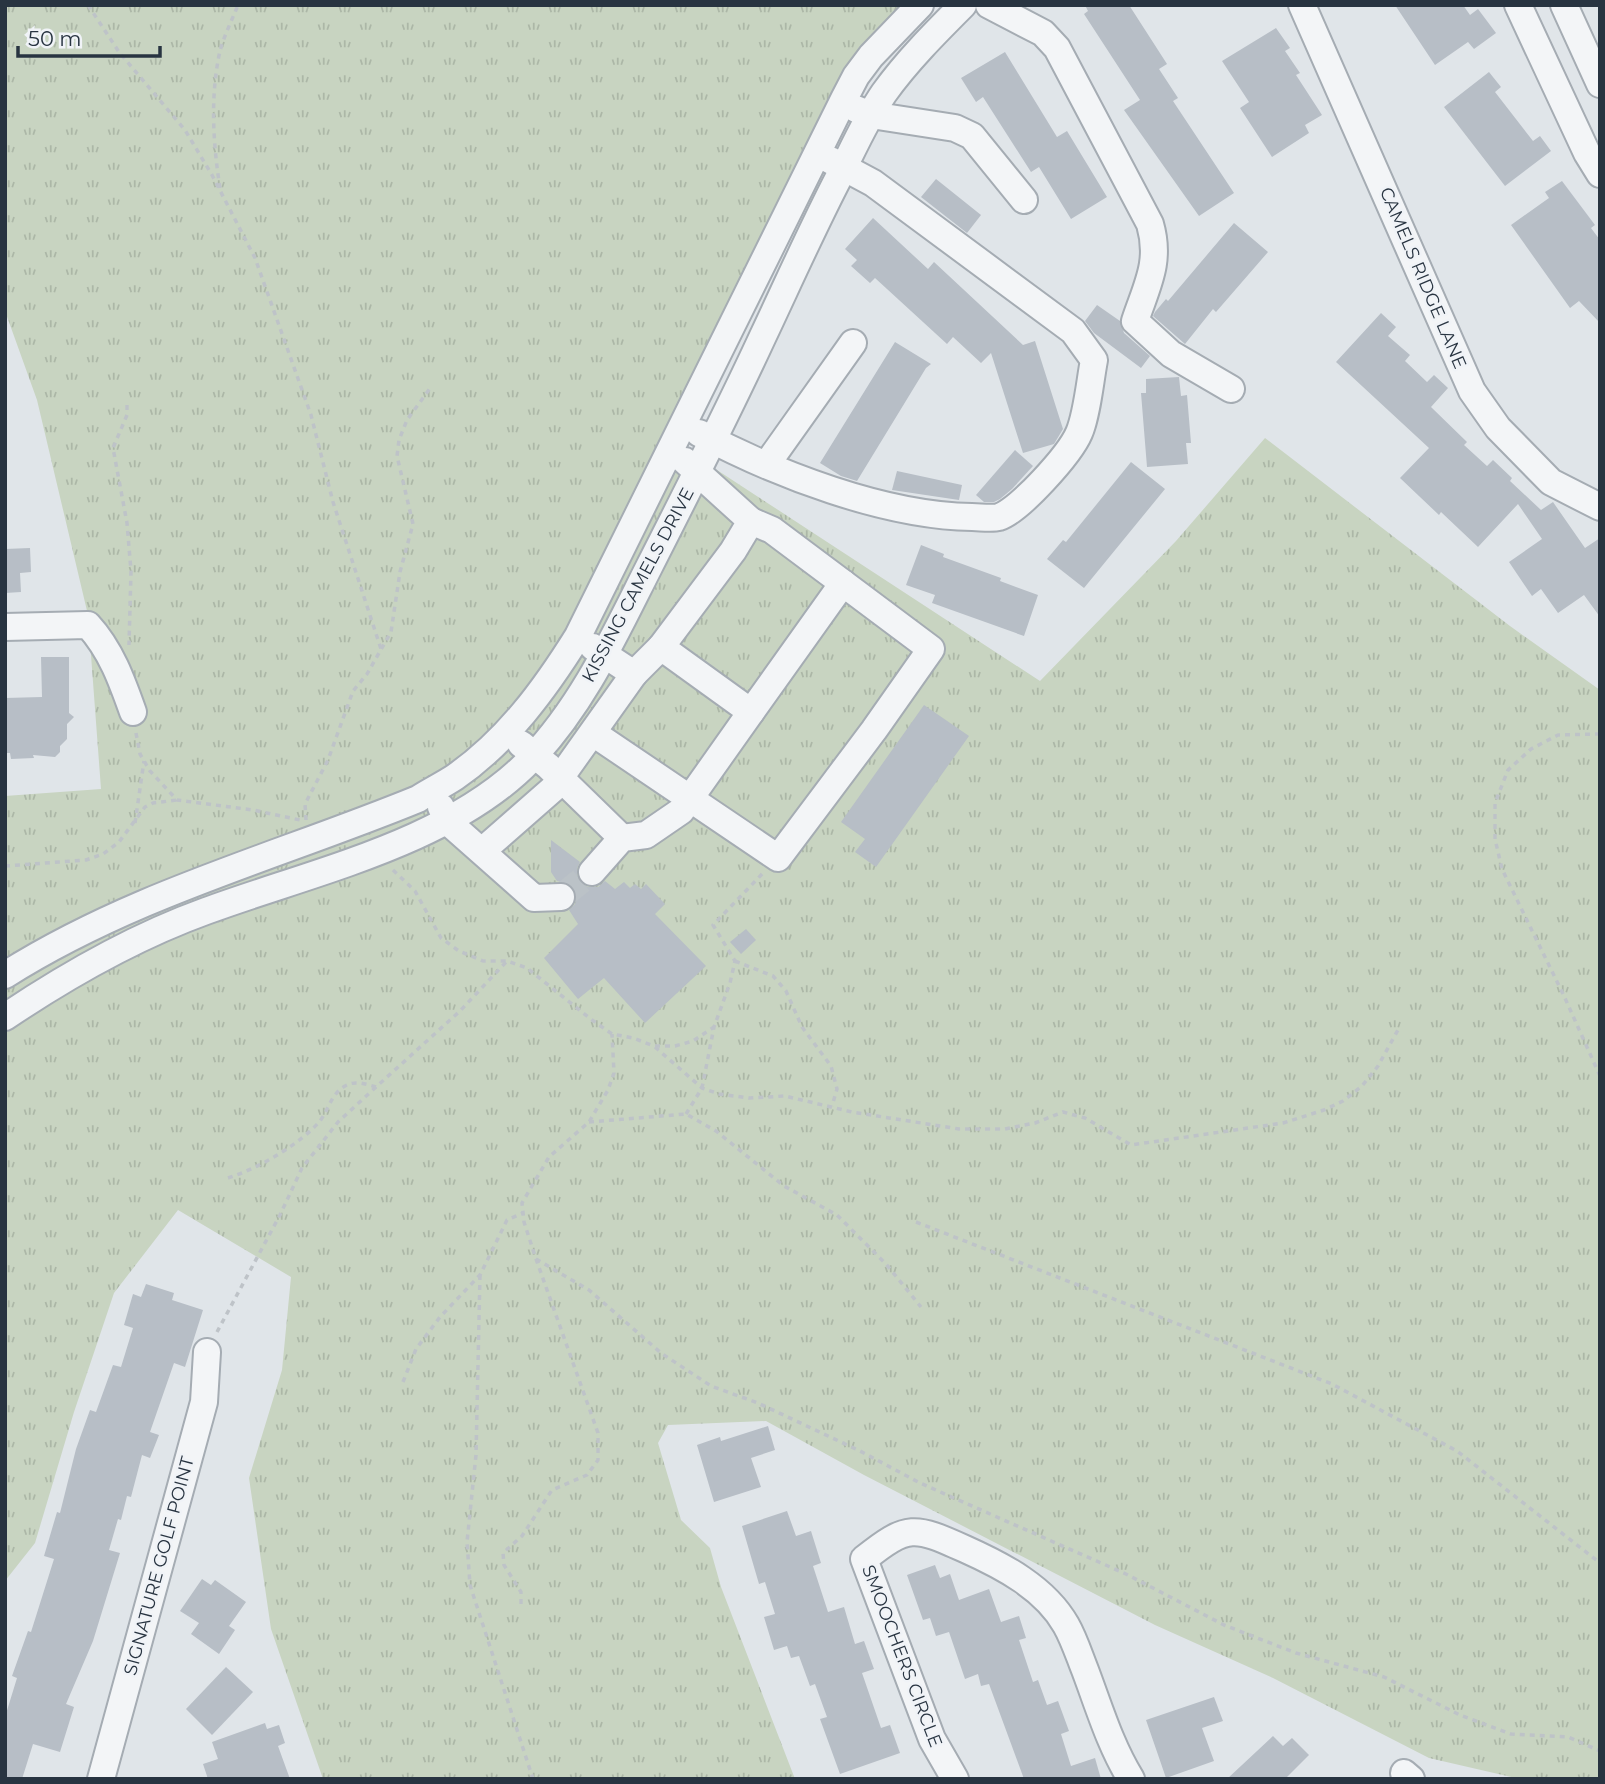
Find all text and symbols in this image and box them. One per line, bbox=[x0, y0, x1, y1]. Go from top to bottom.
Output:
scale bar bbox=[18, 14, 159, 58]
text: 50 m bbox=[28, 26, 82, 51]
street label: CAMELS RIDGE LANE bbox=[1375, 184, 1471, 372]
street label: KISSING CAMELS DRIVE bbox=[577, 484, 699, 686]
street label: SIGNATURE GOLF POINT bbox=[119, 1454, 199, 1678]
street label: SMOOCHERS CIRCLE bbox=[857, 1562, 947, 1750]

